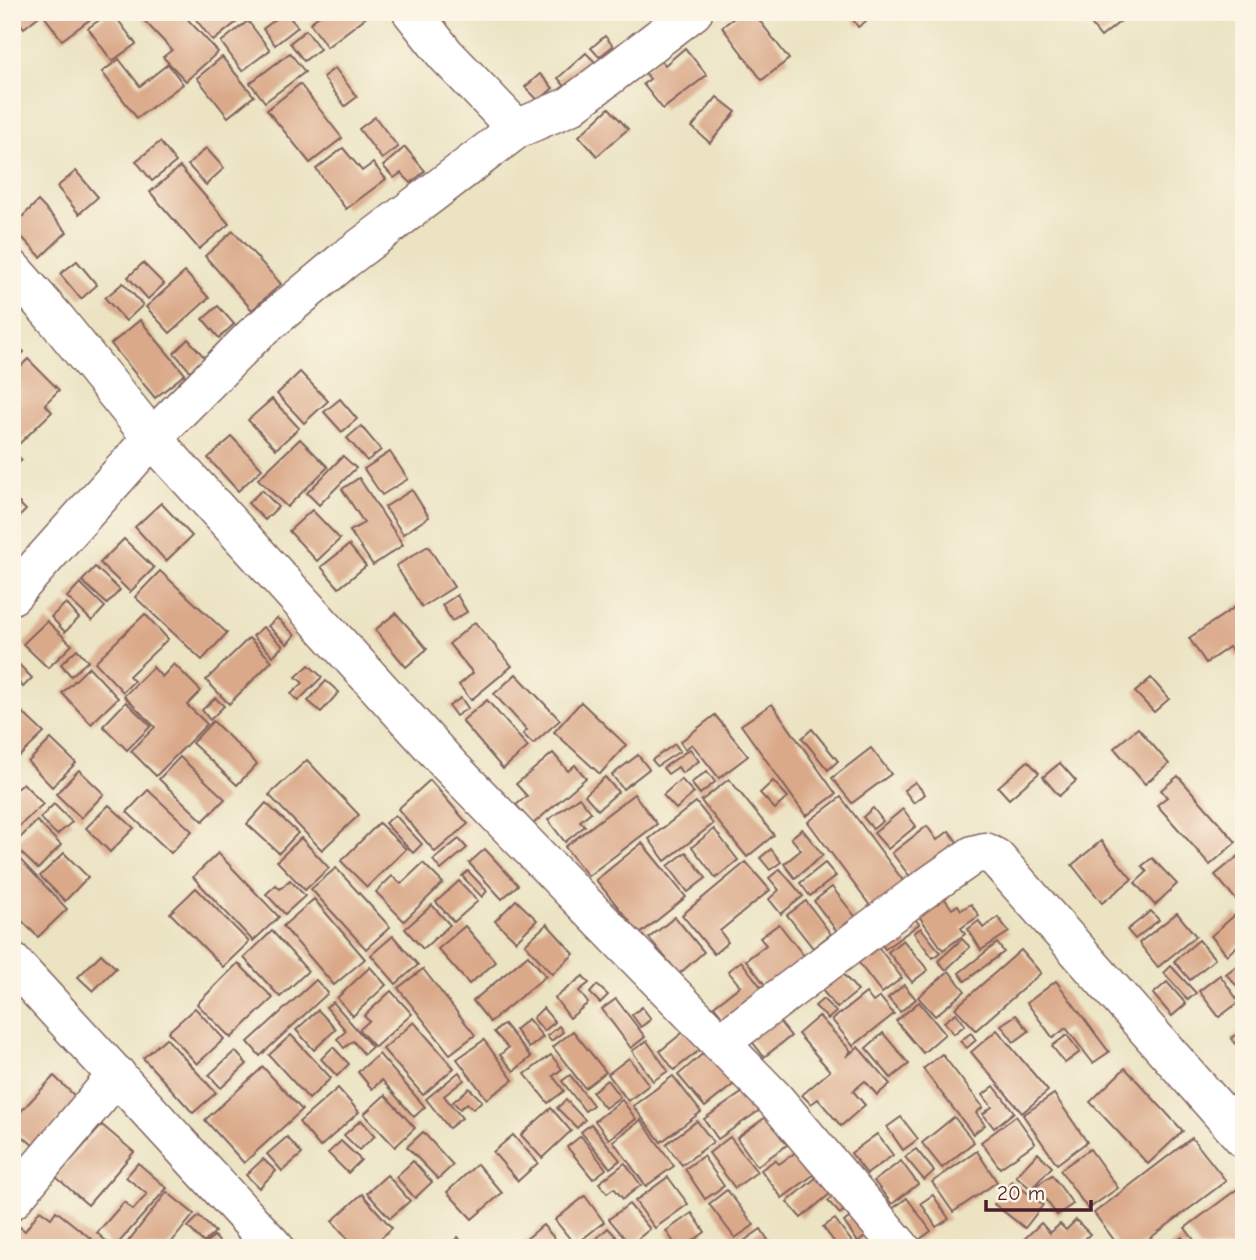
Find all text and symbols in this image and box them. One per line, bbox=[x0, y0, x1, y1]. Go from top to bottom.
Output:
scale bar bbox=[986, 1169, 1092, 1213]
text: 20 m bbox=[997, 1181, 1045, 1205]

